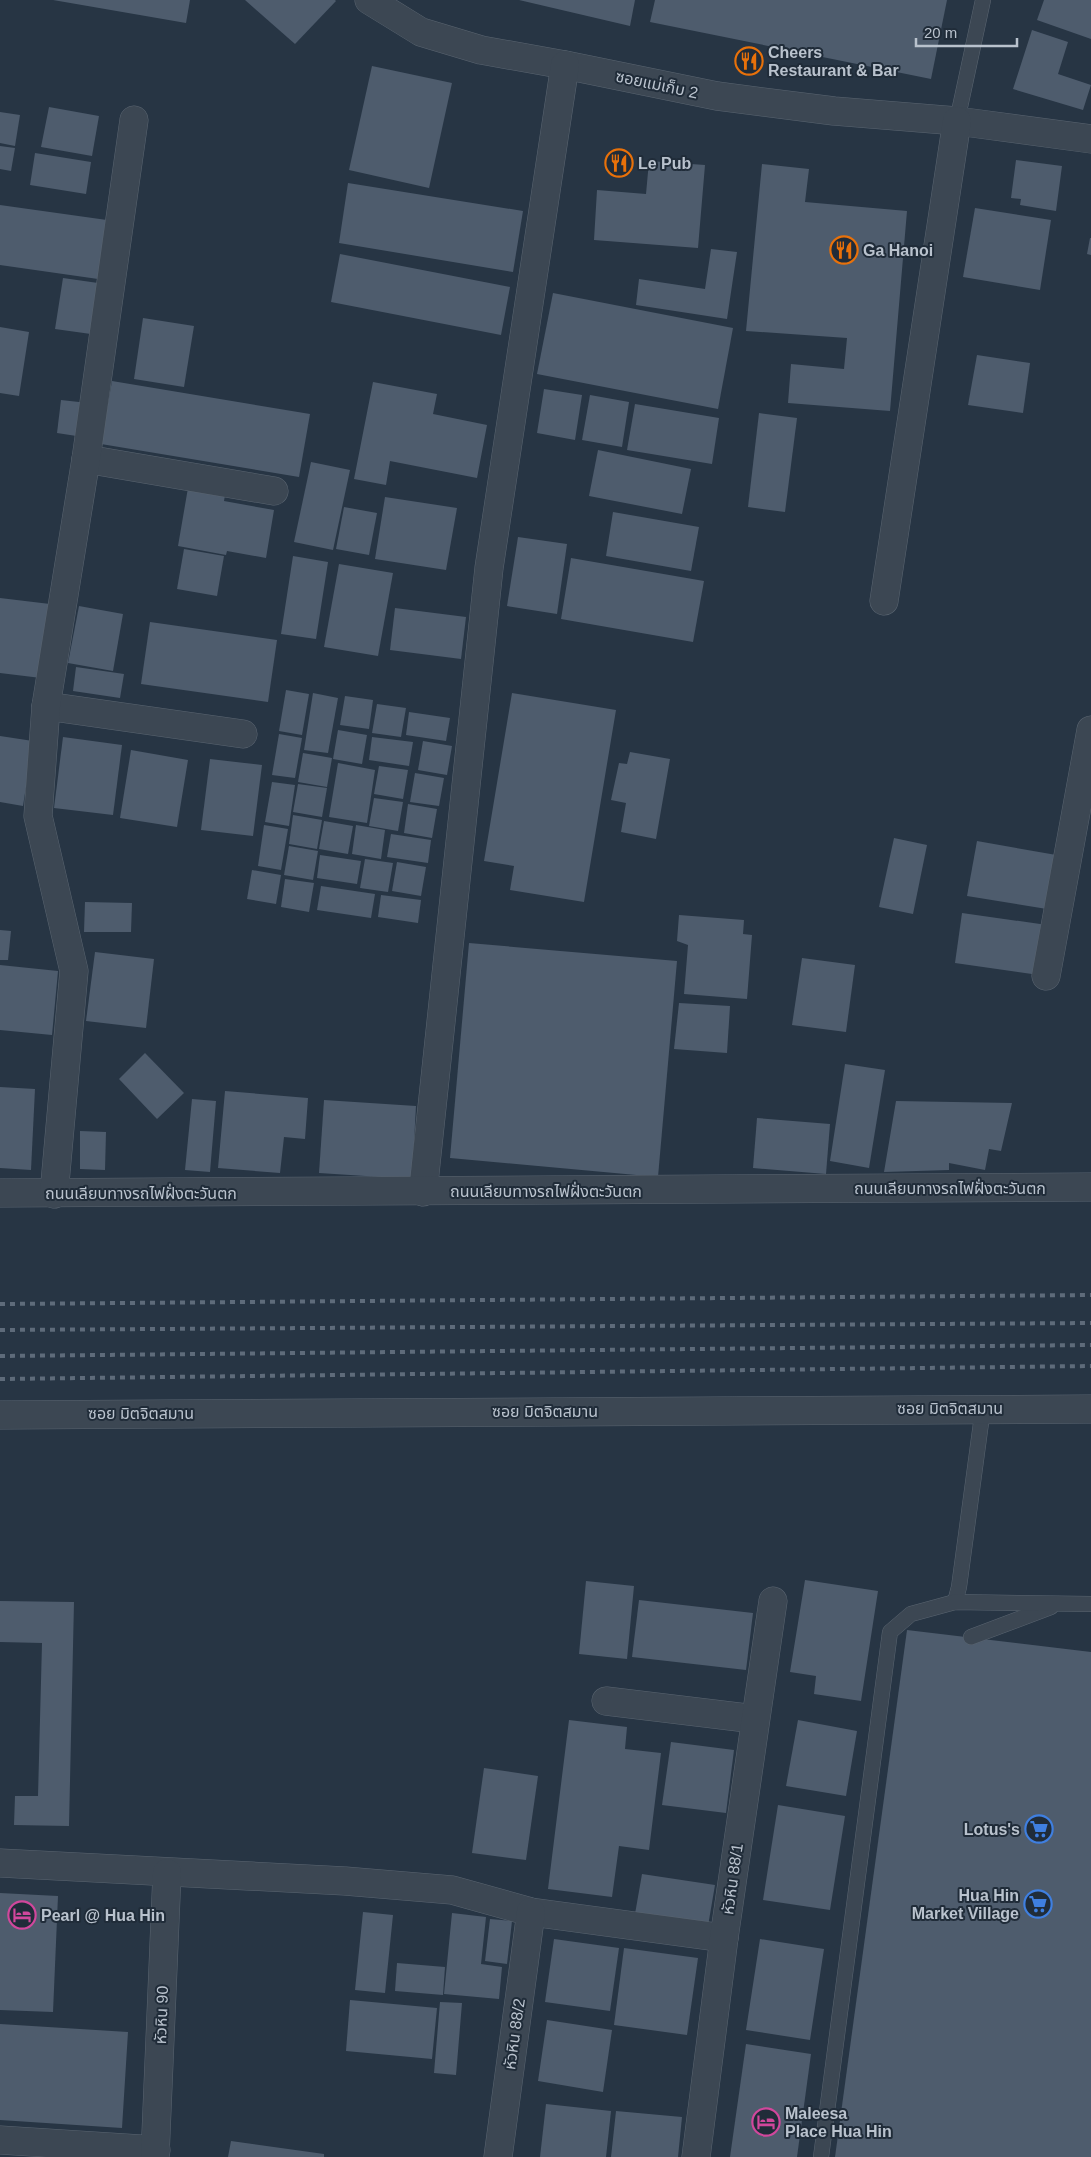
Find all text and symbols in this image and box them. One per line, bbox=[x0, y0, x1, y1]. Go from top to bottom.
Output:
scale bar bbox=[916, 15, 1017, 47]
text: 20 m bbox=[924, 24, 957, 41]
place label: Cheers Restaurant & Bar bbox=[768, 44, 899, 79]
restaurant icon: Cheers Restaurant & Bar bbox=[734, 46, 764, 76]
street label: ซอยแม่เก็บ 2 bbox=[614, 67, 700, 102]
restaurant icon: Le Pub bbox=[604, 148, 634, 178]
place label: Le Pub bbox=[638, 155, 692, 172]
restaurant icon: Ga Hanoi bbox=[829, 235, 859, 265]
place label: Ga Hanoi bbox=[863, 242, 933, 259]
street label: ถนนเลียบทางรถไฟฝั่งตะวันตก bbox=[854, 1178, 1046, 1197]
street label: ถนนเลียบทางรถไฟฝั่งตะวันตก bbox=[450, 1181, 642, 1200]
street label: ถนนเลียบทางรถไฟฝั่งตะวันตก bbox=[45, 1183, 237, 1202]
street label: ซอย มิตจิตสมาน bbox=[897, 1400, 1003, 1417]
street label: ซอย มิตจิตสมาน bbox=[492, 1403, 598, 1420]
street label: ซอย มิตจิตสมาน bbox=[88, 1405, 194, 1422]
supermarket icon: Lotus's bbox=[1024, 1814, 1054, 1844]
place label: Lotus's bbox=[964, 1821, 1020, 1838]
street label: หัวหิน 88/1 bbox=[719, 1842, 746, 1916]
place label: Hua Hin Market Village bbox=[912, 1887, 1019, 1922]
supermarket icon: Hua Hin Market Village bbox=[1023, 1889, 1053, 1919]
hotel icon: Pearl @ Hua Hin bbox=[7, 1900, 37, 1930]
place label: Pearl @ Hua Hin bbox=[41, 1907, 165, 1924]
street label: หัวหิน 90 bbox=[152, 1985, 171, 2045]
street label: หัวหิน 88/2 bbox=[501, 1997, 528, 2071]
place label: Maleesa Place Hua Hin bbox=[785, 2105, 892, 2140]
hotel icon: Maleesa Place Hua Hin bbox=[751, 2107, 781, 2137]

